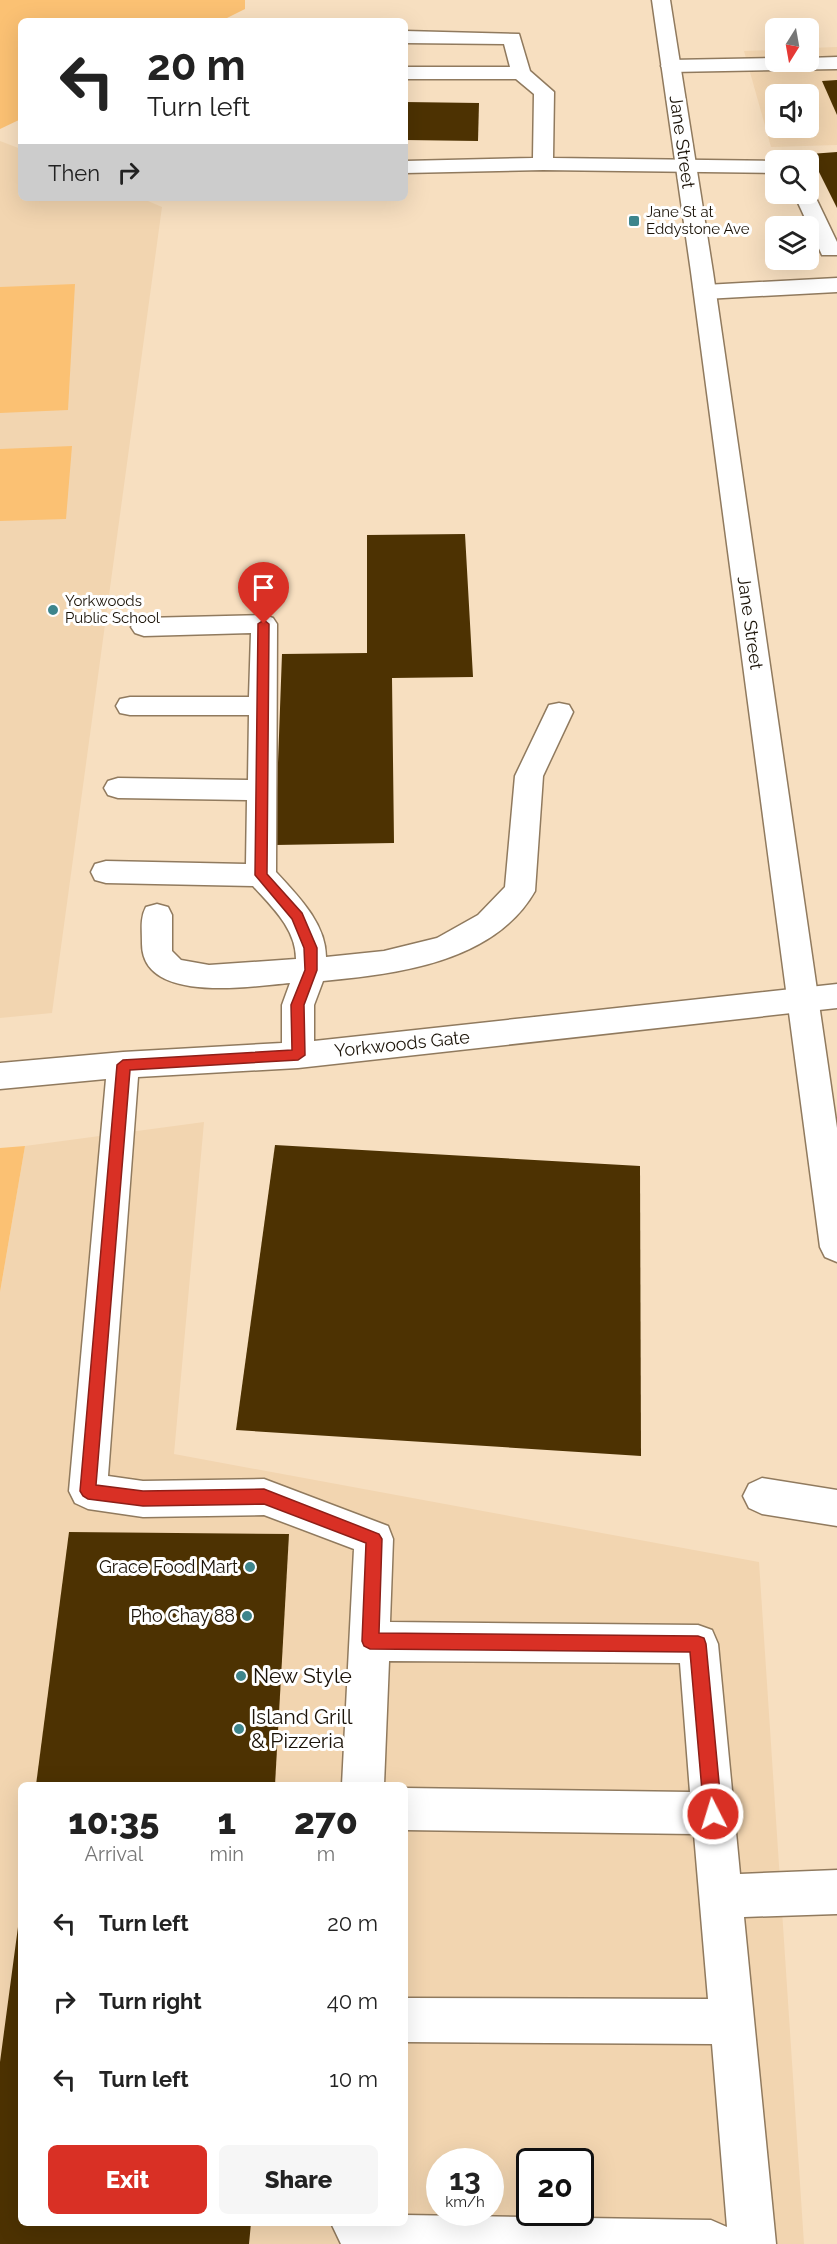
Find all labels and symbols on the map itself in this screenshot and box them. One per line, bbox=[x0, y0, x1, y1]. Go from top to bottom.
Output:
north arrow bbox=[765, 18, 819, 72]
street label: Jane Street bbox=[666, 94, 699, 190]
place label: Jane St at Eddystone Ave bbox=[646, 203, 750, 238]
marker: Jane St at Eddystone Ave bbox=[627, 214, 641, 228]
pin bbox=[238, 562, 289, 624]
street label: Jane Street bbox=[734, 575, 767, 671]
place label: Yorkwoods Public School bbox=[65, 592, 161, 627]
marker: Yorkwoods Public School bbox=[46, 603, 60, 617]
street label: Yorkwoods Gate bbox=[333, 1026, 471, 1061]
place label: Grace Food Mart bbox=[99, 1556, 238, 1577]
marker: Grace Food Mart bbox=[243, 1560, 257, 1574]
place label: Pho Chay 88 bbox=[130, 1605, 235, 1626]
marker: Pho Chay 88 bbox=[240, 1609, 254, 1623]
place label: New Style bbox=[253, 1663, 352, 1688]
marker: New Style bbox=[234, 1669, 248, 1683]
place label: Island Grill & Pizzeria bbox=[251, 1704, 353, 1753]
marker: Island Grill & Pizzeria bbox=[232, 1722, 246, 1736]
position arrow bbox=[681, 1782, 745, 1846]
speed limit sign: 20 bbox=[516, 2148, 594, 2226]

